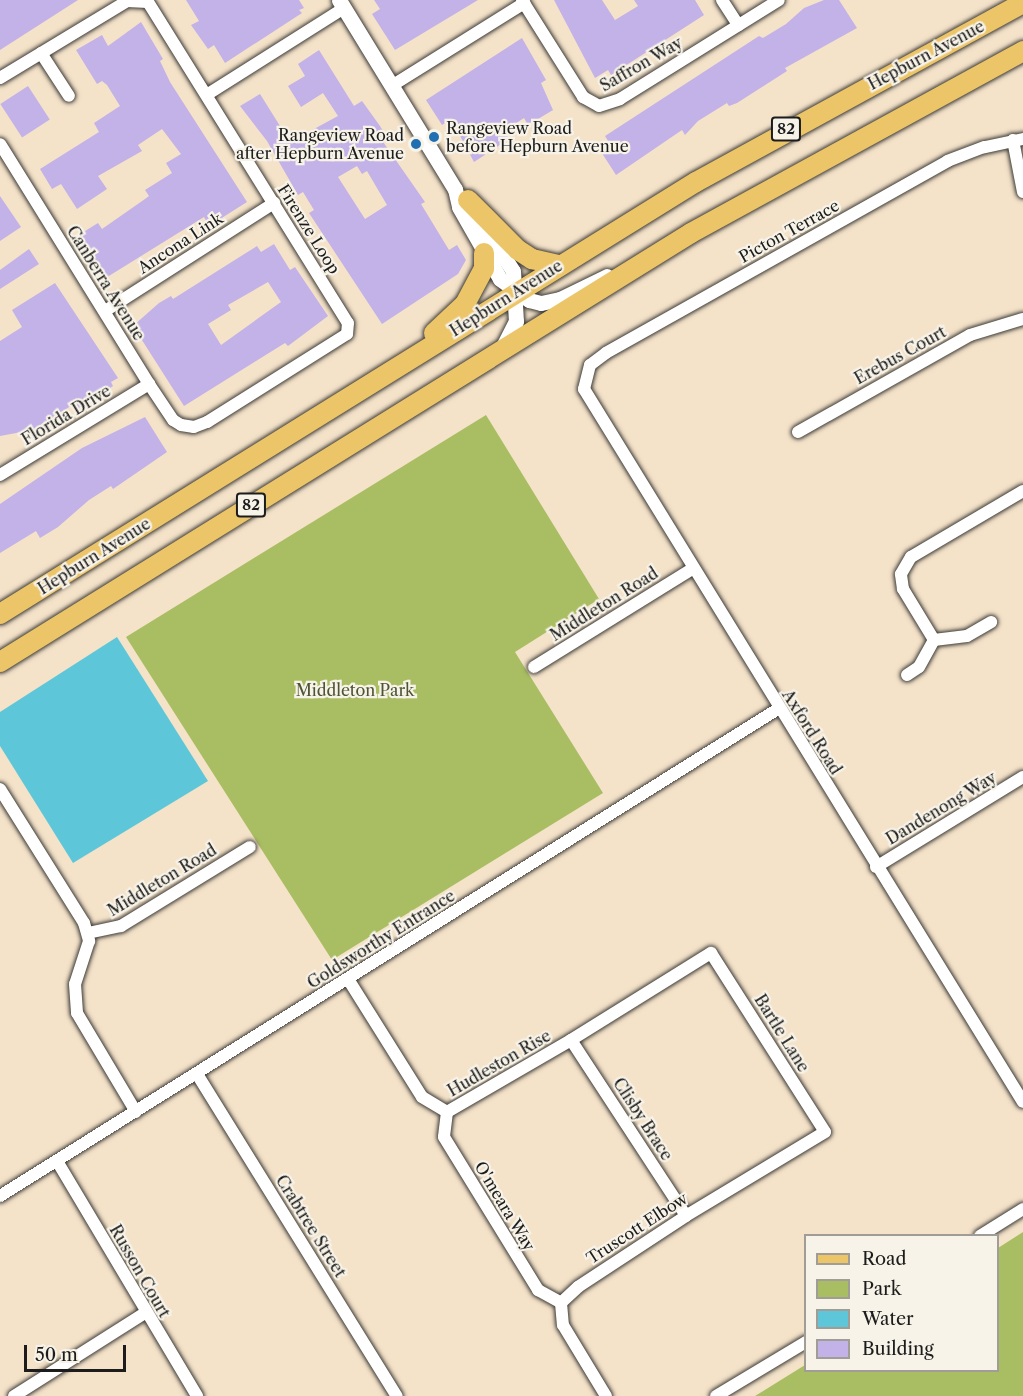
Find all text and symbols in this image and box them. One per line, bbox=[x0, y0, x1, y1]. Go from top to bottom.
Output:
street label: Hepburn Avenue bbox=[864, 16, 988, 94]
street label: Saffron Way bbox=[596, 33, 686, 95]
road number: 82 bbox=[770, 117, 802, 141]
place label: Rangeview Road before Hepburn Avenue bbox=[446, 118, 629, 156]
place label: Rangeview Road after Hepburn Avenue bbox=[235, 125, 404, 163]
marker: Rangeview Road before Hepburn Avenue bbox=[427, 130, 441, 144]
marker: Rangeview Road after Hepburn Avenue bbox=[409, 137, 423, 151]
street label: Firenze Loop bbox=[274, 181, 344, 277]
street label: Picton Terrace bbox=[735, 195, 843, 267]
street label: Ancona Link bbox=[134, 208, 226, 278]
street label: Canberra Avenue bbox=[63, 222, 149, 344]
street label: Hepburn Avenue bbox=[446, 256, 566, 340]
street label: Erebus Court bbox=[851, 322, 949, 388]
street label: Florida Drive bbox=[18, 381, 114, 449]
road number: 82 bbox=[234, 493, 268, 517]
street label: Hepburn Avenue bbox=[34, 514, 154, 598]
street label: Middleton Road bbox=[547, 563, 661, 645]
park label: Middleton Park bbox=[296, 680, 414, 700]
street label: Axford Road bbox=[778, 686, 846, 778]
street label: Dandenong Way bbox=[882, 767, 1000, 849]
street label: Middleton Road bbox=[104, 840, 220, 920]
street label: Goldsworthy Entrance bbox=[303, 886, 459, 992]
street label: Bartle Lane bbox=[751, 991, 813, 1075]
street label: Hudleston Rise bbox=[444, 1026, 554, 1100]
street label: Clisby Brace bbox=[609, 1074, 677, 1164]
street label: O'meara Way bbox=[471, 1158, 539, 1254]
street label: Crabtree Street bbox=[272, 1171, 350, 1281]
street label: Truscott Elbow bbox=[583, 1188, 691, 1268]
street label: Russon Court bbox=[106, 1221, 174, 1321]
legend bbox=[804, 1234, 999, 1372]
text: Road bbox=[862, 1248, 907, 1270]
text: Park bbox=[862, 1278, 901, 1300]
text: Water bbox=[862, 1308, 914, 1330]
scale bar bbox=[27, 1333, 129, 1371]
text: Building bbox=[862, 1338, 934, 1360]
text: 50 m bbox=[35, 1344, 78, 1366]

